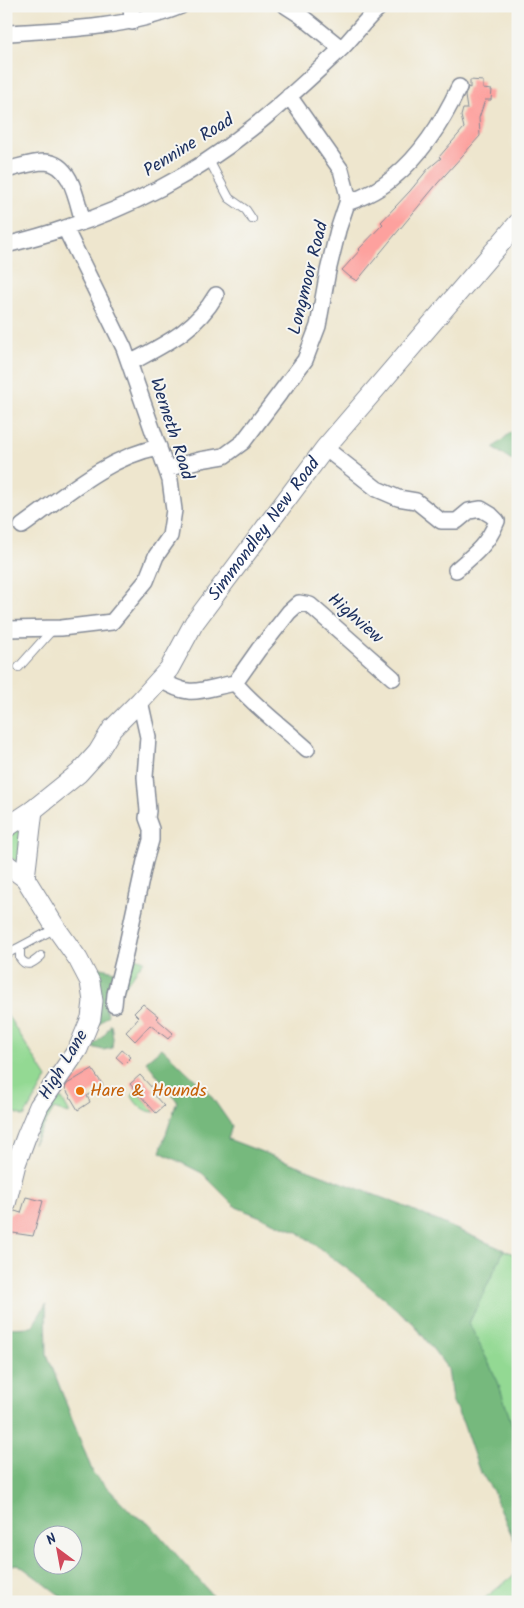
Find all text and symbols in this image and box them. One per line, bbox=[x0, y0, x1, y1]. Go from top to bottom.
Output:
street label: Pennine Road bbox=[138, 106, 241, 185]
street label: Longmoor Road bbox=[281, 217, 337, 338]
street label: Werneth Road bbox=[141, 374, 201, 485]
street label: Simmondley New Road bbox=[201, 450, 328, 607]
street label: Highview bbox=[320, 586, 390, 652]
street label: High Lane bbox=[32, 1024, 96, 1106]
place label: Hare & Hounds bbox=[90, 1077, 207, 1106]
marker: Hare & Hounds bbox=[74, 1085, 86, 1097]
north arrow bbox=[32, 1526, 82, 1576]
text: N bbox=[42, 1528, 61, 1551]

